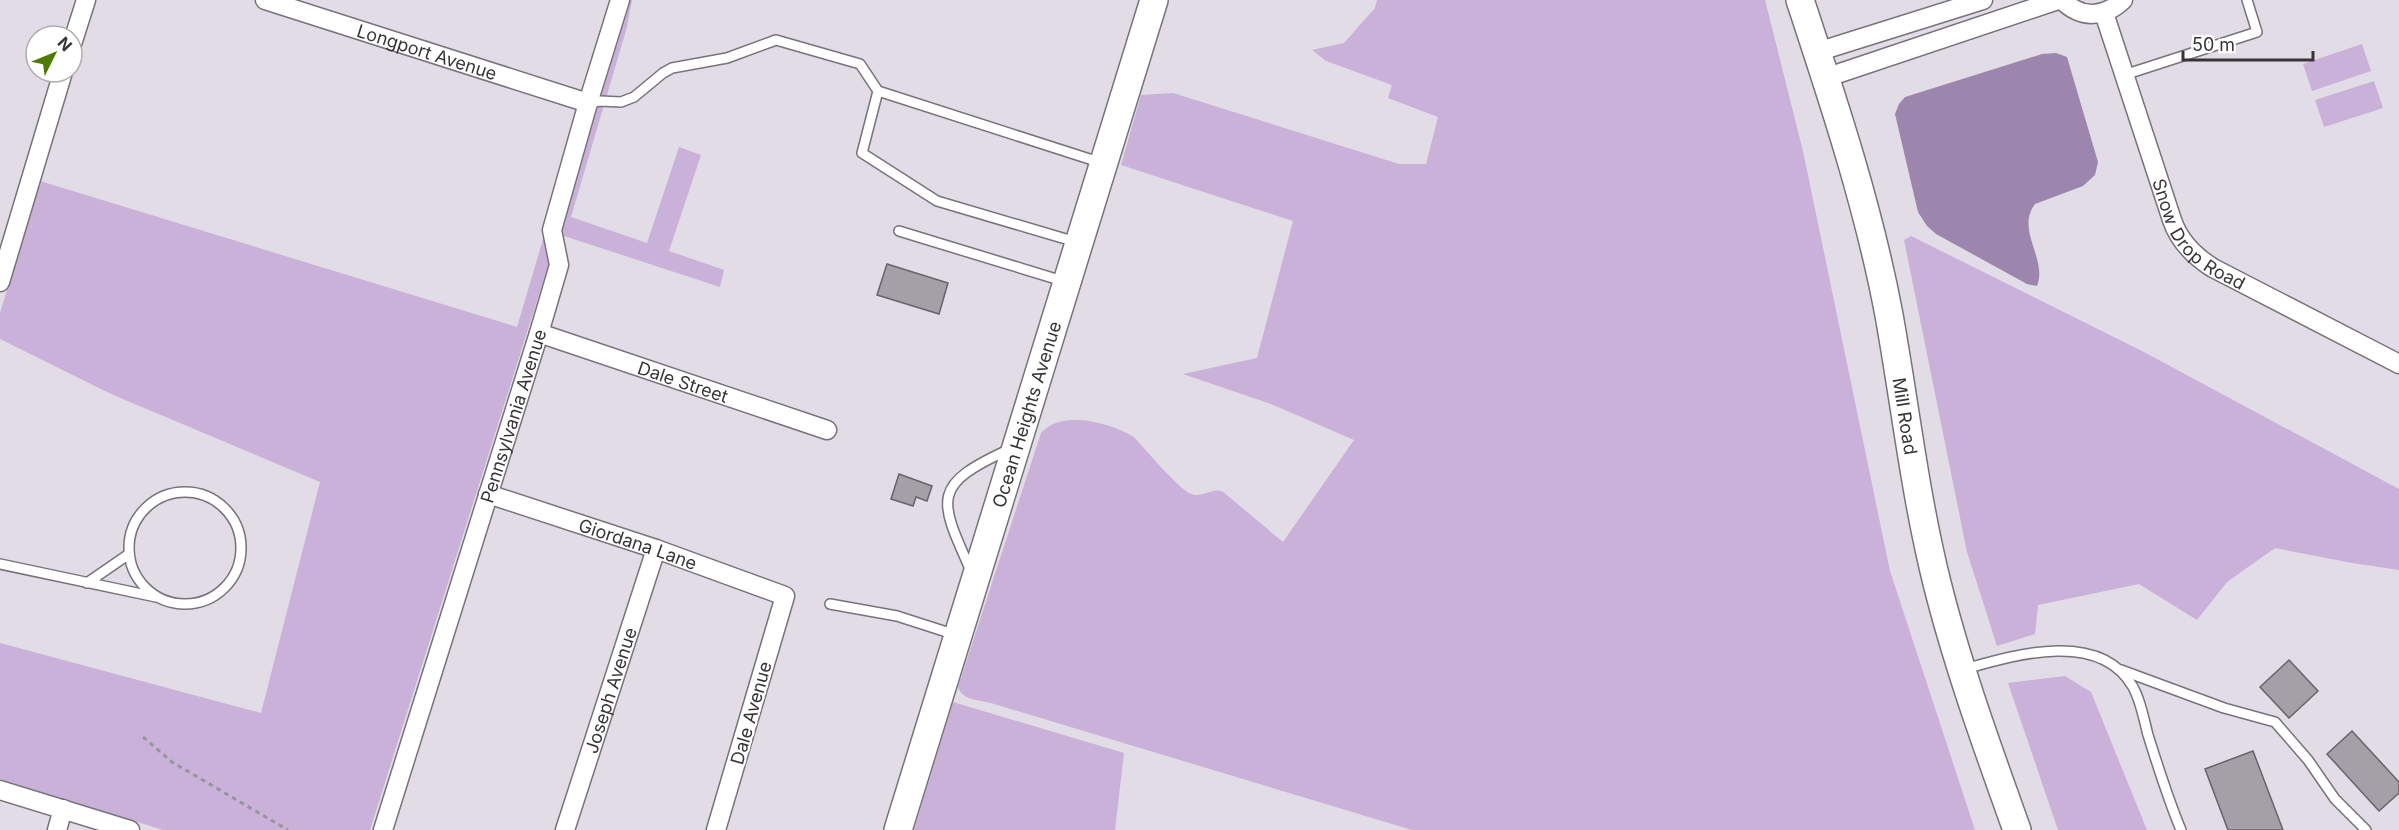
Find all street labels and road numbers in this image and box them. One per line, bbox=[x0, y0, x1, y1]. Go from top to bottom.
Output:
street label: Longport Avenue bbox=[354, 19, 500, 84]
street label: Snow Drop Road bbox=[2149, 176, 2249, 293]
street label: Ocean Heights Avenue bbox=[988, 319, 1065, 510]
street label: Pennsylvania Avenue bbox=[476, 326, 550, 505]
street label: Dale Street bbox=[635, 357, 731, 406]
street label: Mill Road bbox=[1889, 376, 1922, 456]
street label: Giordana Lane bbox=[576, 514, 700, 574]
street label: Joseph Avenue bbox=[580, 625, 640, 756]
street label: Dale Avenue bbox=[726, 659, 776, 767]

